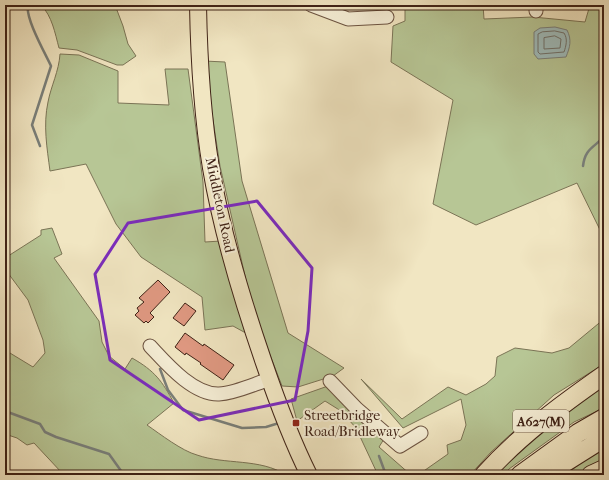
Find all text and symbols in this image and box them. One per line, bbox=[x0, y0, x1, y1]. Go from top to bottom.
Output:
street label: Middleton Road bbox=[202, 156, 238, 255]
place label: Streetbridge Road/Bridleway bbox=[304, 407, 400, 440]
road number: A627(M) bbox=[513, 410, 569, 432]
marker: Streetbridge Road/Bridleway bbox=[291, 418, 301, 428]

